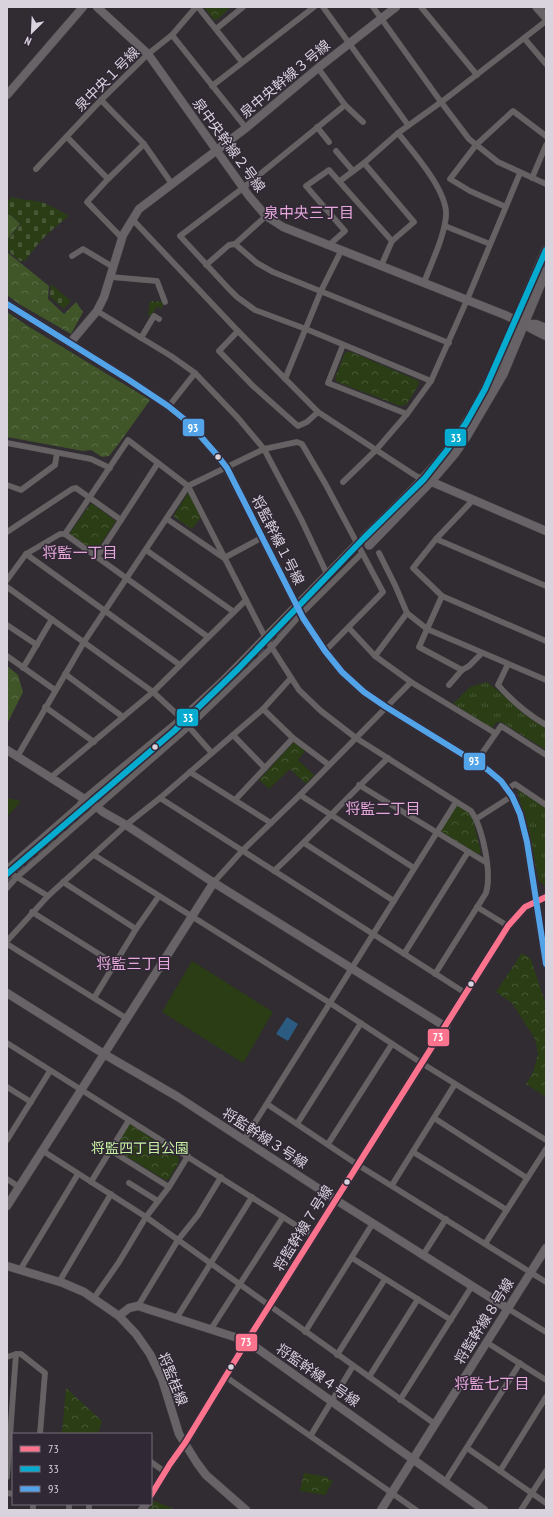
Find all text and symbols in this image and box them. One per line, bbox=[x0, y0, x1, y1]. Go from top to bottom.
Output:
north arrow bbox=[12, 12, 52, 52]
text: N bbox=[22, 34, 33, 49]
street label: 泉中央幹線３号線 bbox=[236, 36, 334, 122]
street label: 泉中央１号線 bbox=[71, 43, 143, 115]
street label: 泉中央幹線２号線 bbox=[189, 94, 269, 196]
district label: 泉中央三丁目 bbox=[264, 203, 354, 222]
line badge: 93 bbox=[182, 418, 205, 437]
text: 93 bbox=[188, 421, 198, 435]
line badge: 33 bbox=[444, 428, 467, 447]
text: 33 bbox=[451, 431, 461, 445]
unlabelled marker bbox=[213, 452, 223, 462]
street label: 将監幹線１号線 bbox=[248, 492, 308, 588]
district label: 将監一丁目 bbox=[42, 543, 118, 562]
line badge: 33 bbox=[176, 708, 199, 727]
text: 33 bbox=[183, 711, 193, 725]
unlabelled marker bbox=[150, 742, 160, 752]
line badge: 93 bbox=[463, 752, 486, 771]
text: 93 bbox=[469, 754, 479, 768]
district label: 将監二丁目 bbox=[345, 799, 421, 818]
district label: 将監三丁目 bbox=[96, 954, 172, 973]
unlabelled marker bbox=[466, 979, 476, 989]
line badge: 73 bbox=[427, 1028, 450, 1047]
text: 73 bbox=[433, 1030, 443, 1044]
street label: 将監幹線３号線 bbox=[219, 1104, 311, 1172]
park label: 将監四丁目公園 bbox=[91, 1139, 189, 1157]
unlabelled marker bbox=[342, 1177, 352, 1187]
street label: 将監幹線７号線 bbox=[269, 1182, 337, 1274]
street label: 将監幹線８号線 bbox=[450, 1275, 518, 1367]
line badge: 73 bbox=[235, 1333, 258, 1352]
text: 73 bbox=[241, 1335, 251, 1349]
street label: 将監幹線４号線 bbox=[273, 1340, 363, 1410]
street label: 将監桂線 bbox=[154, 1350, 192, 1408]
unlabelled marker bbox=[226, 1362, 236, 1372]
district label: 将監七丁目 bbox=[454, 1374, 530, 1393]
legend bbox=[12, 1433, 152, 1505]
text: 73 bbox=[48, 1441, 59, 1456]
text: 33 bbox=[48, 1461, 59, 1476]
text: 93 bbox=[48, 1481, 59, 1496]

